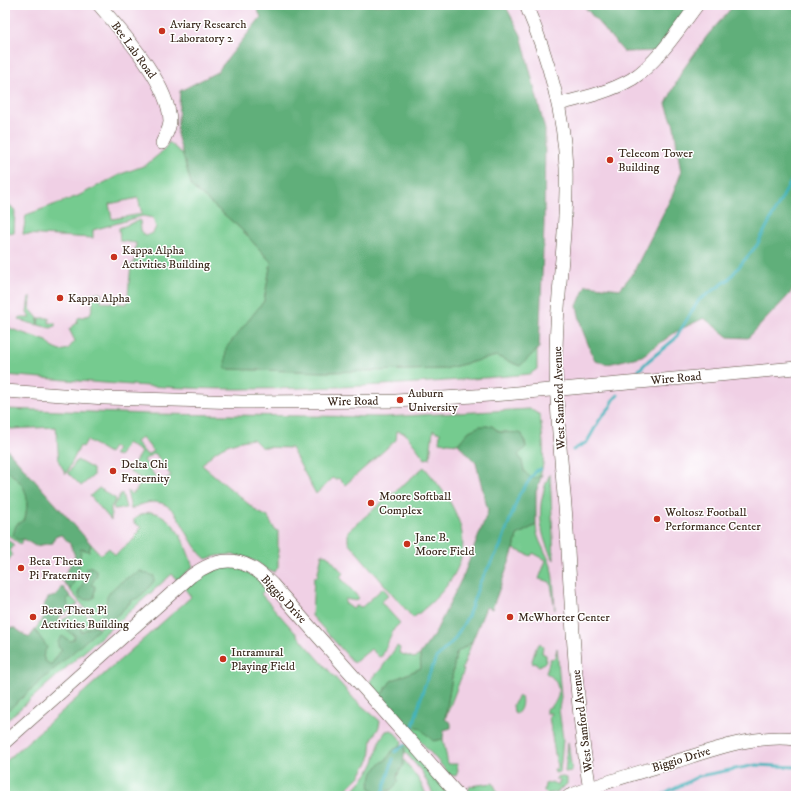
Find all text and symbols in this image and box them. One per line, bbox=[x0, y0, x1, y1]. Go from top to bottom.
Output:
place label: Aviary Research Laboratory 2 bbox=[170, 17, 247, 46]
street label: Bee Lab Road bbox=[108, 19, 159, 82]
marker: Aviary Research Laboratory 2 bbox=[157, 26, 167, 36]
place label: Telecom Tower Building bbox=[618, 146, 693, 175]
marker: Telecom Tower Building bbox=[605, 155, 615, 165]
place label: Kappa Alpha Activities Building bbox=[122, 243, 210, 272]
marker: Kappa Alpha Activities Building bbox=[109, 252, 119, 262]
place label: Kappa Alpha bbox=[68, 291, 131, 306]
marker: Kappa Alpha bbox=[55, 293, 65, 303]
street label: West Samford Avenue bbox=[550, 346, 569, 451]
street label: Wire Road bbox=[649, 369, 702, 388]
place label: Auburn University bbox=[408, 386, 458, 415]
street label: Wire Road bbox=[326, 394, 379, 409]
marker: Auburn University bbox=[395, 395, 405, 405]
place label: Delta Chi Fraternity bbox=[121, 457, 170, 486]
marker: Delta Chi Fraternity bbox=[108, 466, 118, 476]
place label: Moore Softball Complex bbox=[379, 489, 452, 518]
marker: Moore Softball Complex bbox=[366, 498, 376, 508]
place label: Woltosz Football Performance Center bbox=[664, 505, 761, 534]
marker: Woltosz Football Performance Center bbox=[652, 514, 662, 524]
place label: Jane B. Moore Field bbox=[414, 530, 474, 559]
marker: Jane B. Moore Field bbox=[402, 539, 412, 549]
place label: Beta Theta Pi Fraternity bbox=[29, 554, 90, 583]
marker: Beta Theta Pi Fraternity bbox=[16, 563, 26, 573]
street label: Biggio Drive bbox=[258, 572, 310, 627]
place label: Beta Theta Pi Activities Building bbox=[41, 603, 129, 632]
place label: McWhorter Center bbox=[518, 610, 610, 625]
marker: Beta Theta Pi Activities Building bbox=[28, 612, 38, 622]
marker: McWhorter Center bbox=[505, 612, 515, 622]
place label: Intramural Playing Field bbox=[231, 645, 295, 674]
marker: Intramural Playing Field bbox=[218, 654, 228, 664]
street label: West Samford Avenue bbox=[569, 669, 596, 774]
street label: Biggio Drive bbox=[650, 743, 712, 776]

